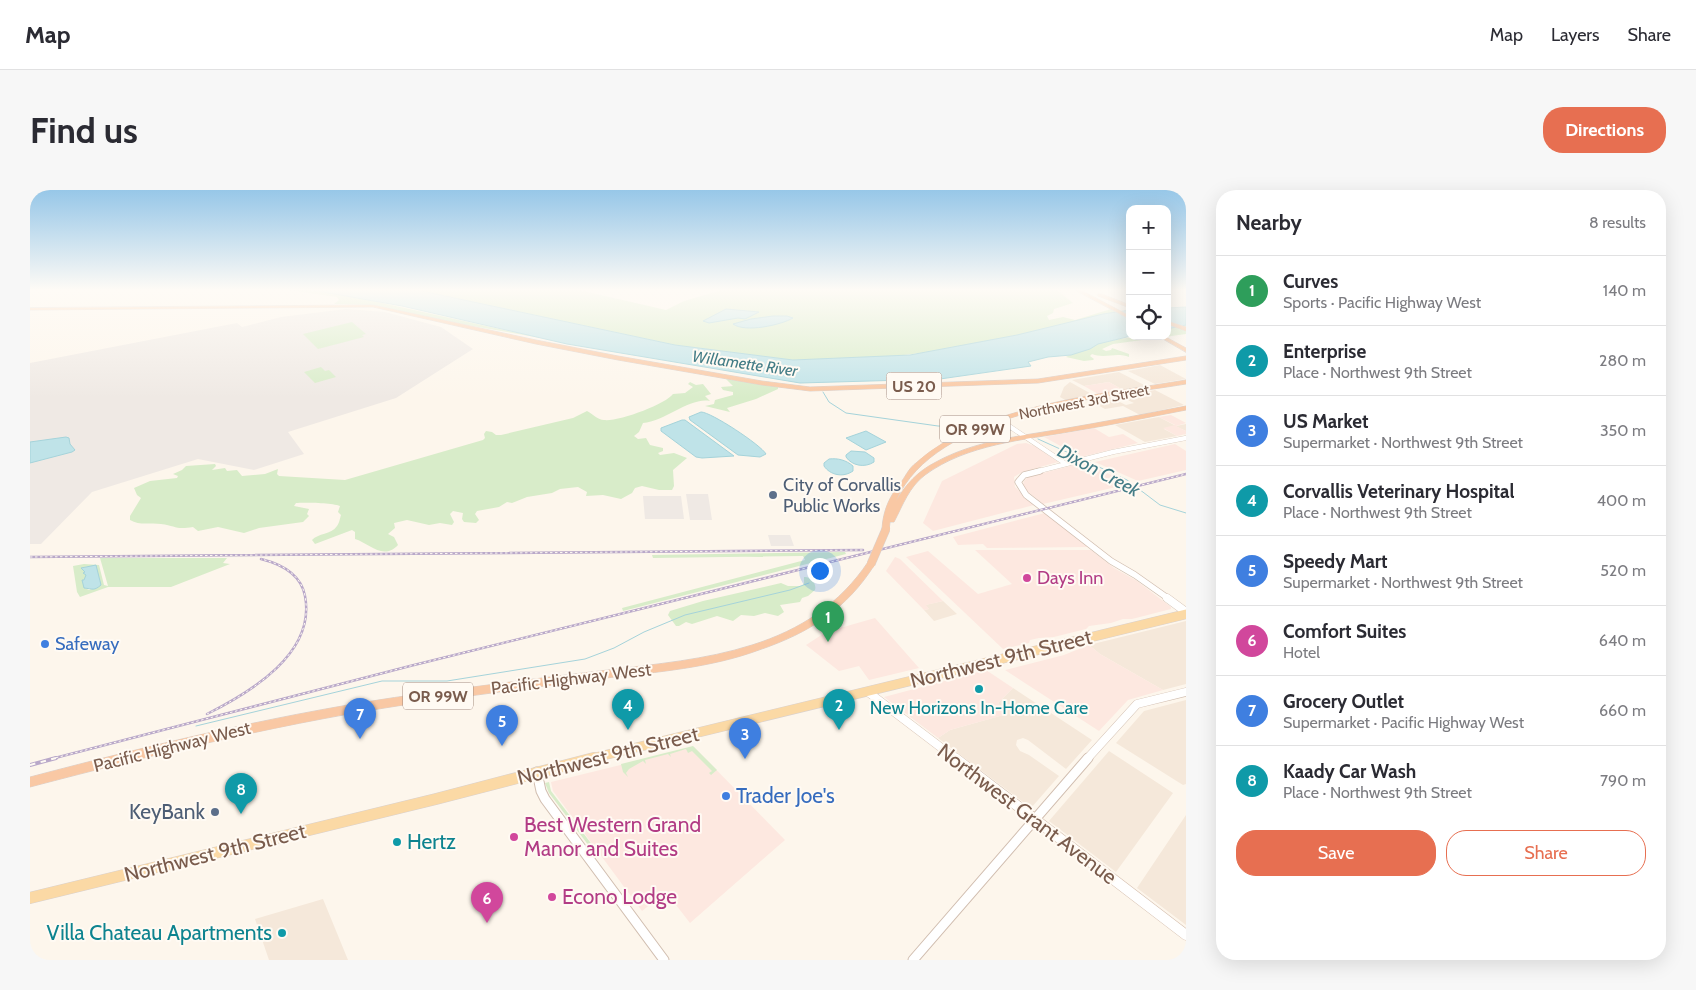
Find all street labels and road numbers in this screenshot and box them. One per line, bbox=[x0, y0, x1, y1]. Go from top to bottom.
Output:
road number: US 20 bbox=[886, 372, 942, 400]
street label: Northwest 3rd Street bbox=[1017, 381, 1151, 423]
road number: OR 99W bbox=[940, 415, 1010, 442]
street label: Northwest 9th Street bbox=[907, 624, 1094, 693]
street label: Pacific Highway West bbox=[490, 658, 652, 700]
road number: OR 99W bbox=[403, 682, 473, 710]
street label: Pacific Highway West bbox=[91, 717, 253, 777]
street label: Northwest 9th Street bbox=[514, 721, 701, 790]
street label: Northwest Grant Avenue bbox=[933, 738, 1122, 889]
street label: Northwest 9th Street bbox=[121, 818, 308, 887]

